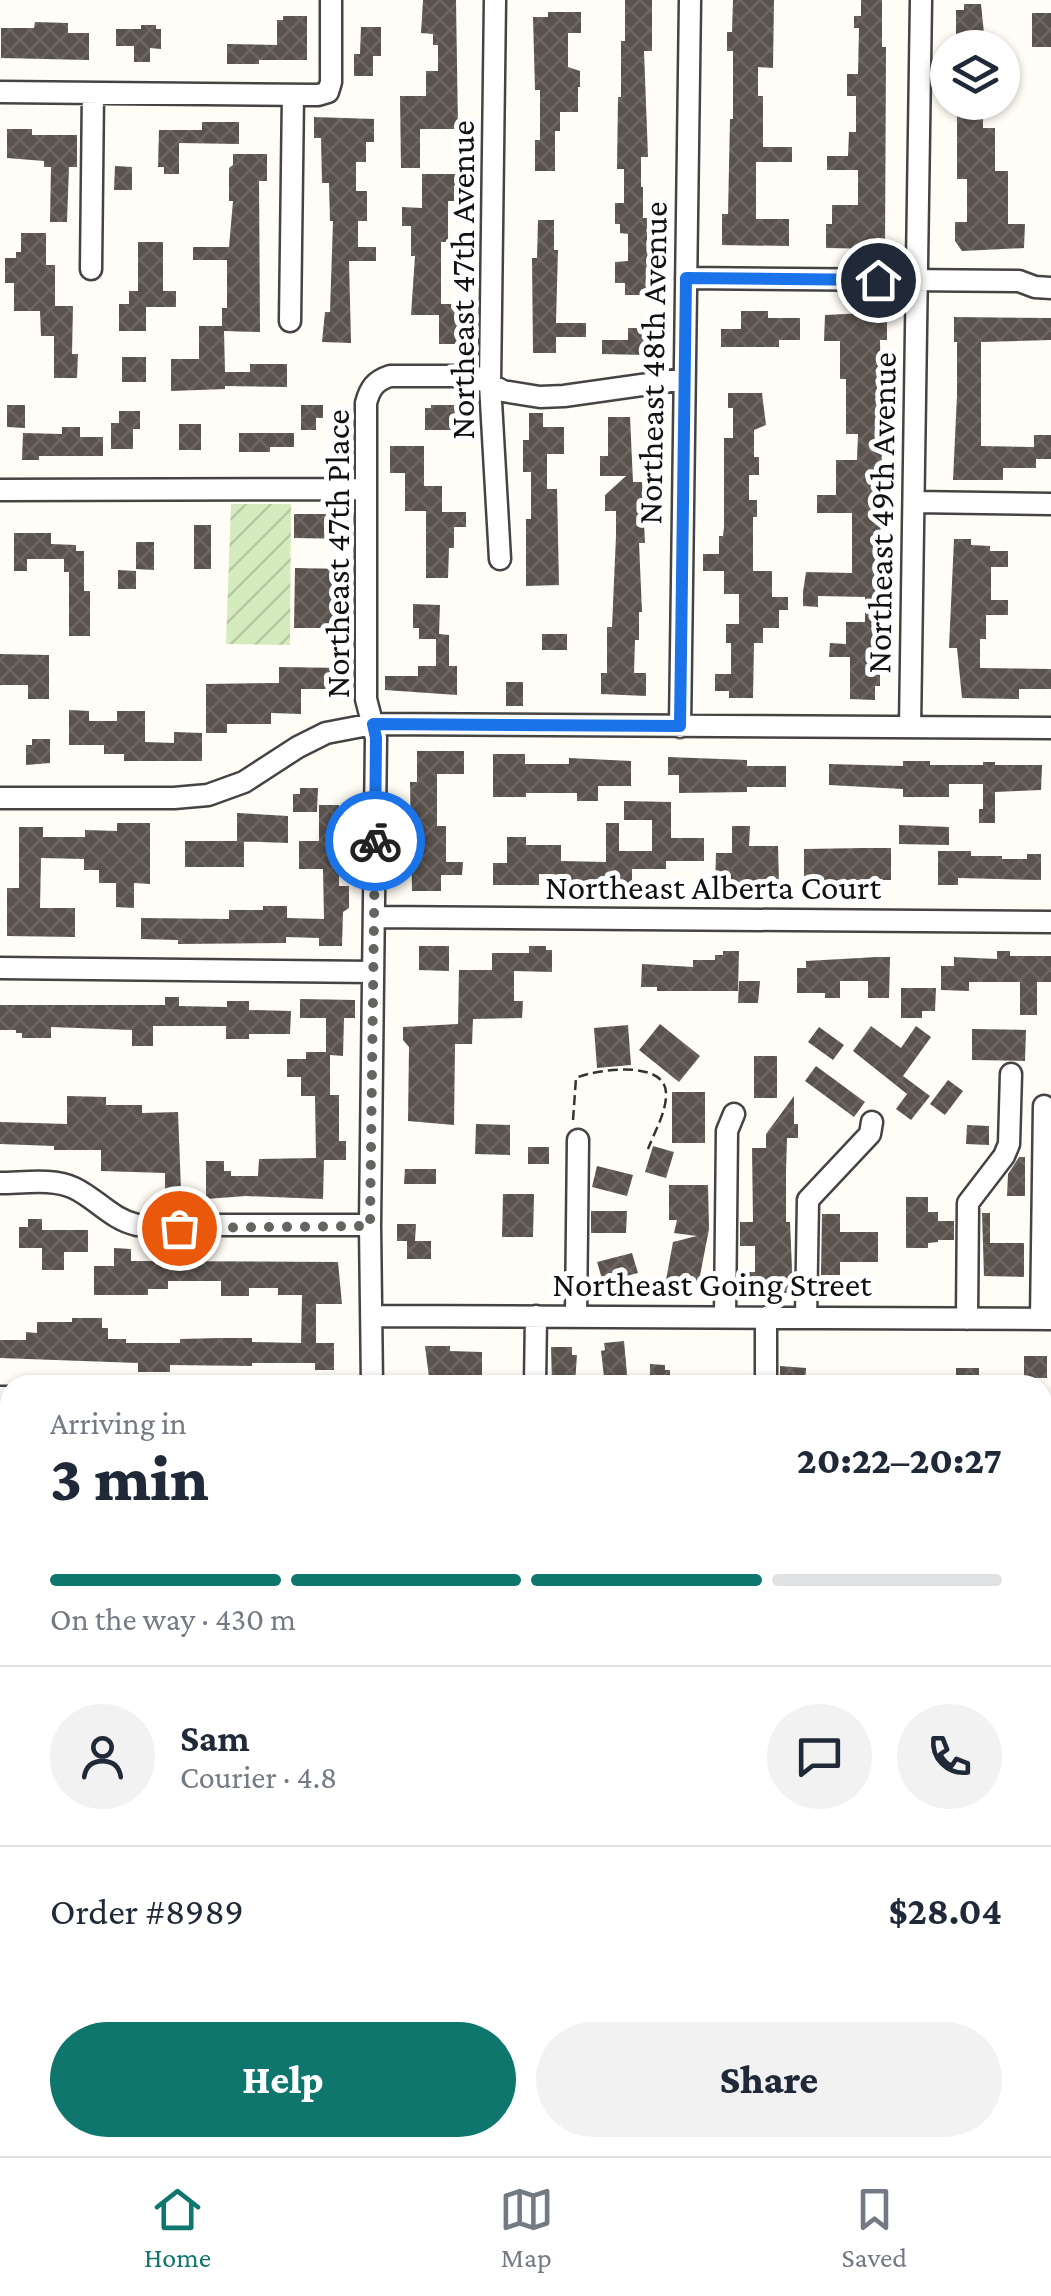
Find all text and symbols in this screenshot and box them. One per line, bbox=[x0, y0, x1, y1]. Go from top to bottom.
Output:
map controls bbox=[930, 30, 1020, 120]
button: layers bbox=[930, 30, 1020, 120]
street label: Northeast 47th Avenue bbox=[443, 120, 482, 440]
street label: Northeast 48th Avenue bbox=[630, 201, 675, 525]
pin bbox=[836, 238, 921, 323]
icon: home bbox=[851, 253, 906, 308]
street label: Northeast 49th Avenue bbox=[859, 352, 904, 674]
street label: Northeast 47th Place bbox=[318, 409, 357, 699]
courier bbox=[325, 791, 425, 891]
icon: bike bbox=[348, 814, 403, 869]
street label: Northeast Alberta Court bbox=[545, 868, 881, 907]
pin bbox=[137, 1186, 222, 1271]
icon: bag bbox=[152, 1201, 207, 1256]
street label: Northeast Going Street bbox=[552, 1265, 872, 1304]
text: Arriving in bbox=[50, 1405, 187, 1441]
text: 20:22–20:27 bbox=[797, 1439, 1002, 1481]
text: 3 min bbox=[50, 1442, 209, 1514]
text: On the way · 430 m bbox=[50, 1601, 296, 1637]
button: person bbox=[50, 1704, 155, 1809]
button: chat bbox=[767, 1704, 872, 1809]
button: phone bbox=[897, 1704, 1002, 1809]
text: Sam bbox=[180, 1717, 250, 1759]
text: Courier · 4.8 bbox=[180, 1759, 337, 1795]
text: Order #8989 bbox=[50, 1890, 244, 1932]
text: $28.04 bbox=[888, 1890, 1002, 1932]
button: Help bbox=[50, 2022, 516, 2137]
button: Share bbox=[536, 2022, 1002, 2137]
tab: Home bbox=[144, 2182, 211, 2273]
tab: Map bbox=[499, 2182, 554, 2273]
tab: Saved bbox=[841, 2182, 907, 2273]

